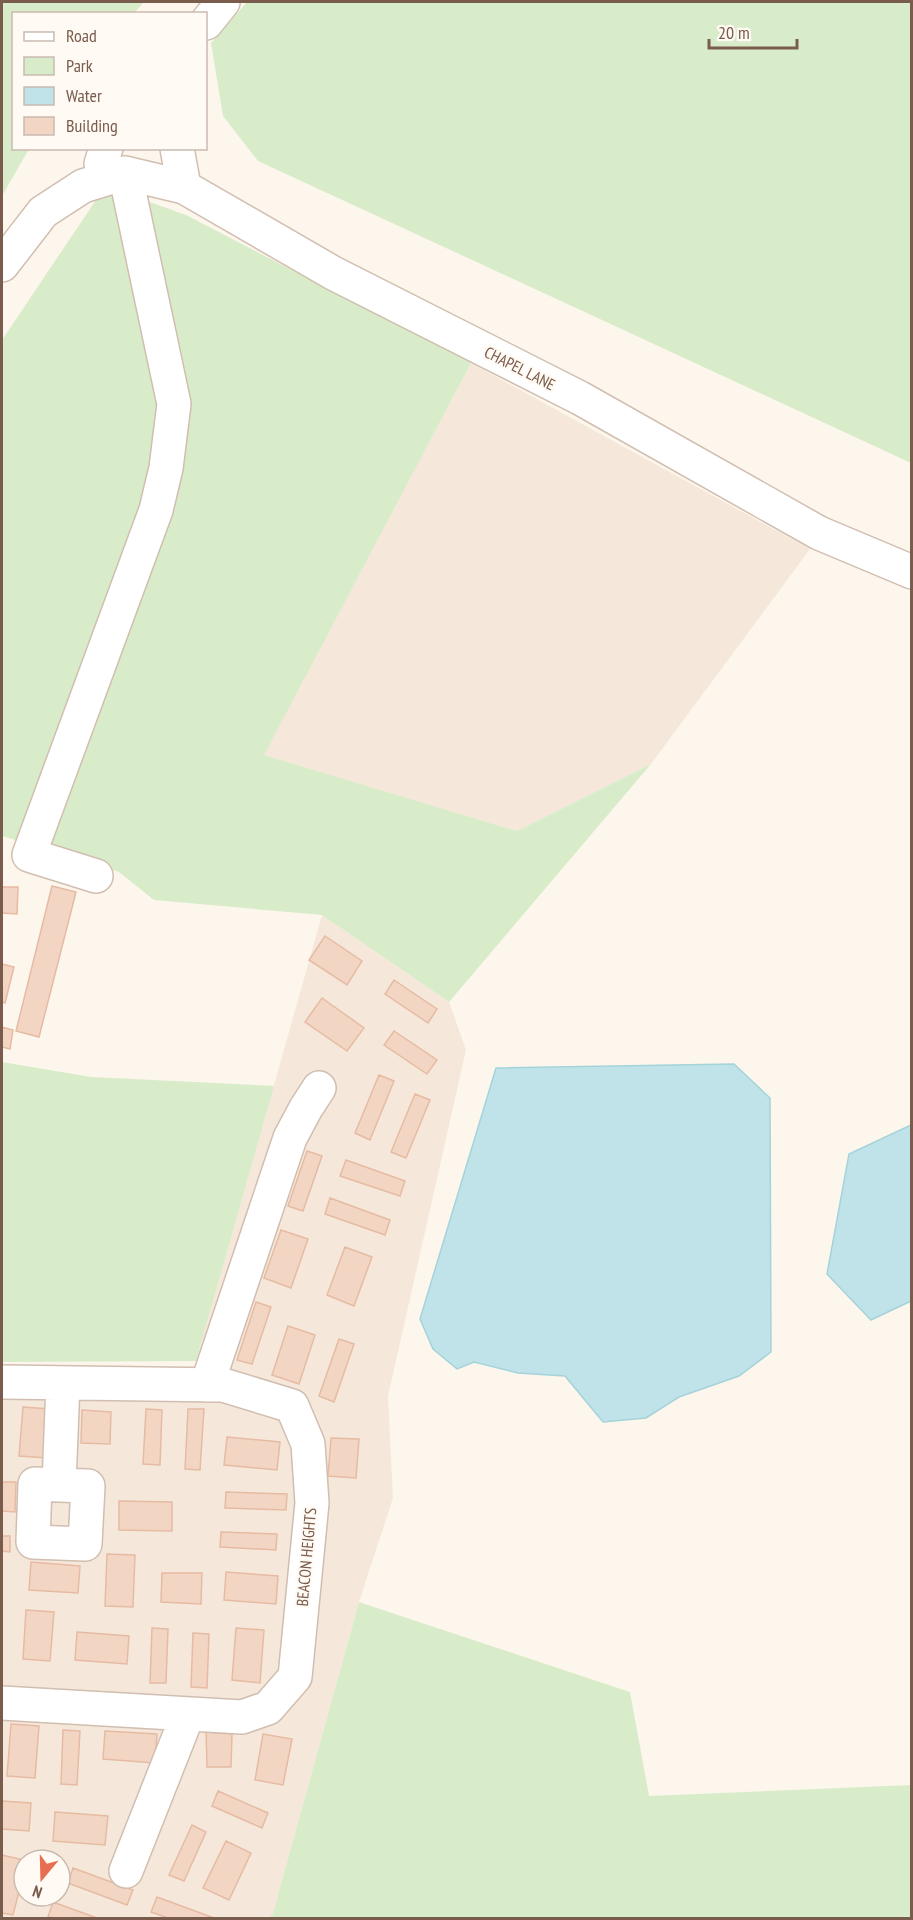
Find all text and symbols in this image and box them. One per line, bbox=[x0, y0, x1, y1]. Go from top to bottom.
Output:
legend bbox=[12, 12, 207, 150]
scale bar bbox=[709, 12, 798, 50]
text: 20 m bbox=[718, 21, 750, 44]
text: Road bbox=[66, 24, 97, 47]
text: Park bbox=[66, 54, 93, 77]
text: Water bbox=[66, 84, 102, 107]
text: Building bbox=[66, 114, 118, 137]
street label: CHAPEL LANE bbox=[481, 342, 559, 394]
street label: BEACON HEIGHTS bbox=[292, 1507, 320, 1607]
north arrow bbox=[12, 1848, 72, 1908]
text: N bbox=[30, 1881, 44, 1903]

